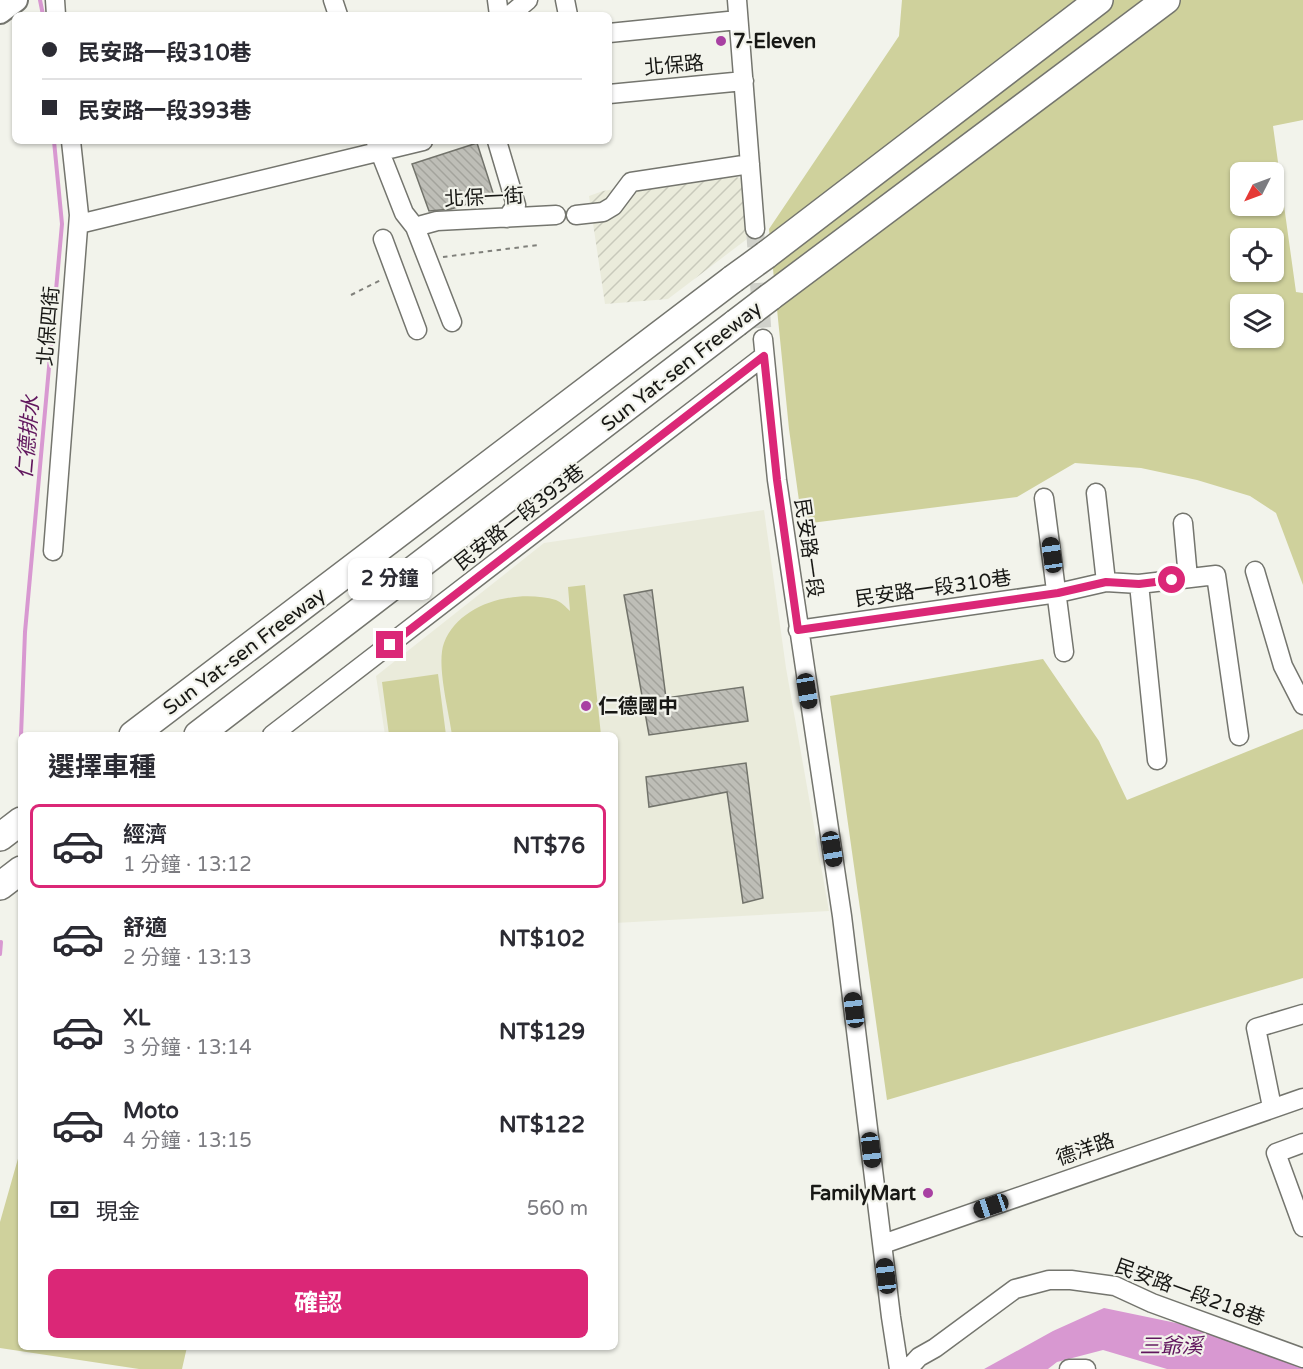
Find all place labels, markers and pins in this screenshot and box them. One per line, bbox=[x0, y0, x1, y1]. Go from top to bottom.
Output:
place label: 7-Eleven bbox=[733, 30, 816, 54]
marker: 7-Eleven bbox=[714, 34, 728, 48]
place label: 仁德國中 bbox=[598, 695, 678, 719]
marker: 仁德國中 bbox=[579, 699, 593, 713]
place label: FamilyMart bbox=[809, 1182, 916, 1206]
marker: FamilyMart bbox=[921, 1186, 935, 1200]

